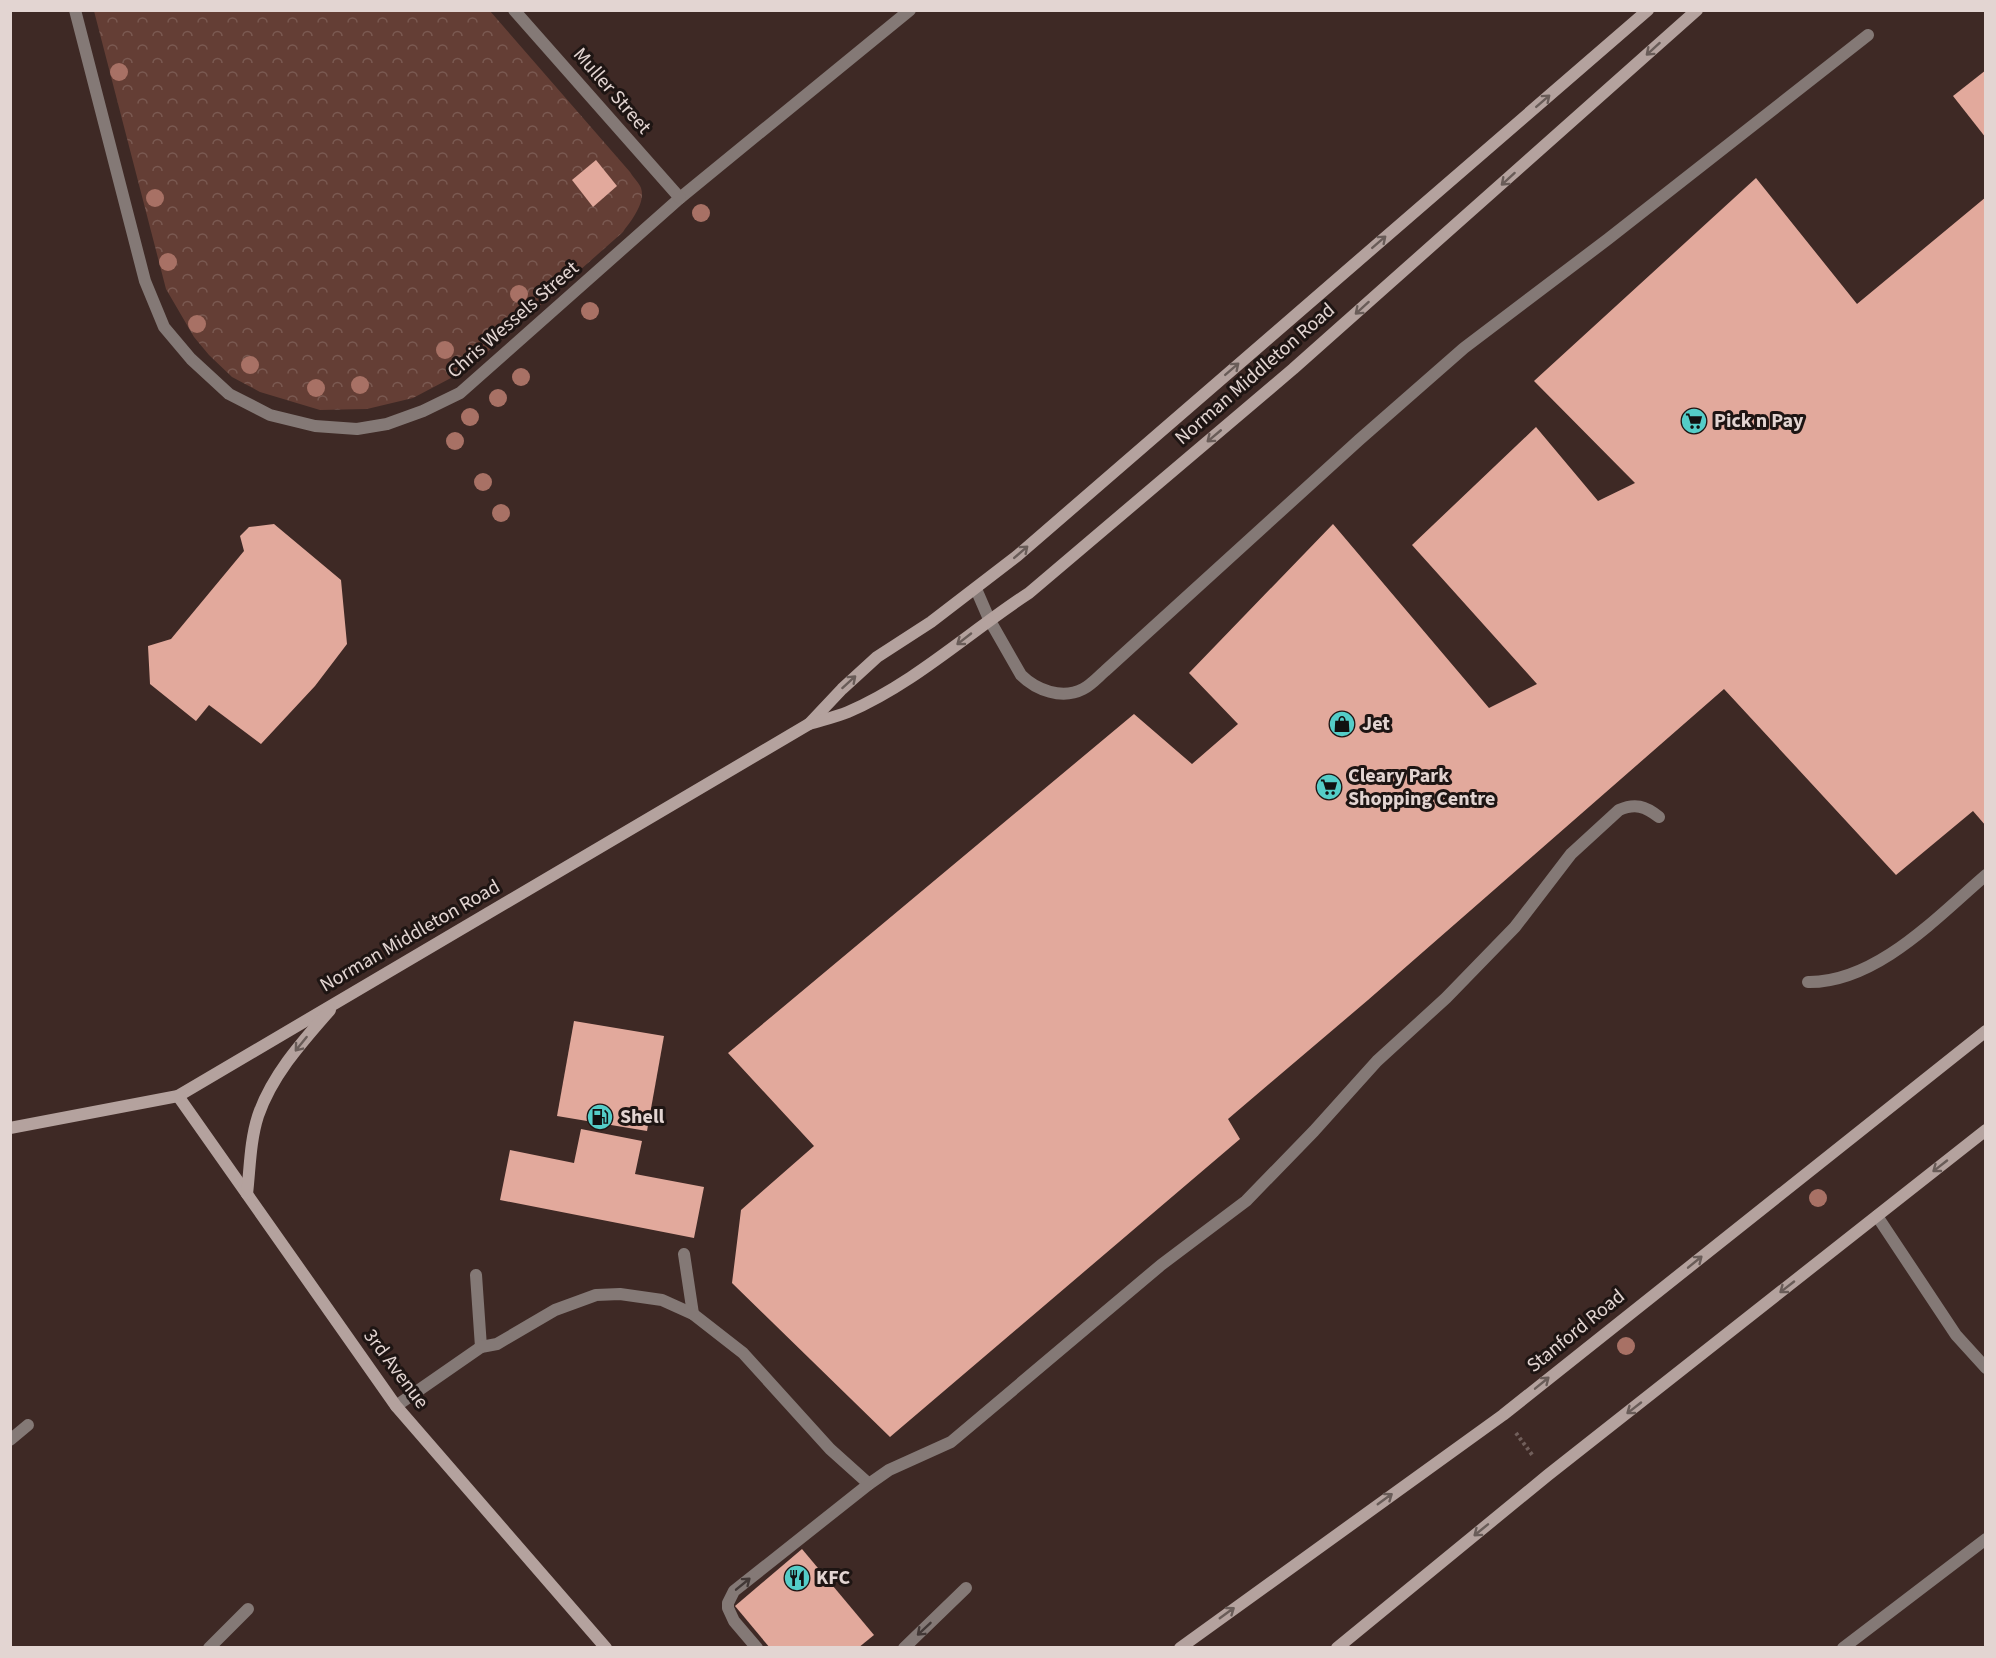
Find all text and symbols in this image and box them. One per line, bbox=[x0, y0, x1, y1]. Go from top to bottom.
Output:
street label: Muller Street bbox=[566, 42, 658, 141]
one-way arrow bbox=[1646, 42, 1661, 56]
one-way arrow bbox=[1535, 94, 1551, 107]
one-way arrow bbox=[1500, 172, 1515, 186]
one-way arrow bbox=[1371, 235, 1387, 248]
street label: Chris Wessels Street bbox=[441, 255, 585, 385]
street label: Norman Middleton Road bbox=[1169, 297, 1341, 451]
one-way arrow bbox=[1355, 301, 1370, 315]
one-way arrow bbox=[1224, 362, 1239, 376]
supermarket icon: Pick n Pay bbox=[1679, 406, 1709, 436]
place label: Pick n Pay bbox=[1714, 407, 1804, 435]
one-way arrow bbox=[1207, 429, 1222, 443]
one-way arrow bbox=[1013, 545, 1028, 559]
one-way arrow bbox=[957, 632, 973, 645]
one-way arrow bbox=[841, 675, 856, 689]
shop icon: Jet bbox=[1327, 709, 1357, 739]
place label: Jet bbox=[1362, 710, 1390, 738]
place label: Cleary Park Shopping Centre bbox=[1348, 762, 1495, 813]
supermarket icon: Cleary Park Shopping Centre bbox=[1314, 772, 1344, 802]
street label: Norman Middleton Road bbox=[315, 873, 505, 999]
one-way arrow bbox=[294, 1036, 307, 1052]
fuel station icon: Shell bbox=[585, 1102, 615, 1132]
place label: Shell bbox=[620, 1103, 665, 1131]
one-way arrow bbox=[1932, 1160, 1948, 1173]
one-way arrow bbox=[1686, 1256, 1702, 1269]
one-way arrow bbox=[1779, 1281, 1795, 1294]
street label: Stanford Road bbox=[1521, 1283, 1631, 1379]
street label: 3rd Avenue bbox=[357, 1323, 435, 1415]
one-way arrow bbox=[1534, 1377, 1550, 1390]
one-way arrow bbox=[1626, 1402, 1642, 1415]
one-way arrow bbox=[1377, 1493, 1393, 1505]
one-way arrow bbox=[1474, 1523, 1489, 1537]
restaurant icon: KFC bbox=[782, 1563, 812, 1593]
place label: KFC bbox=[816, 1564, 851, 1592]
one-way arrow bbox=[735, 1577, 750, 1591]
one-way arrow bbox=[1219, 1607, 1235, 1619]
one-way arrow bbox=[916, 1622, 931, 1636]

